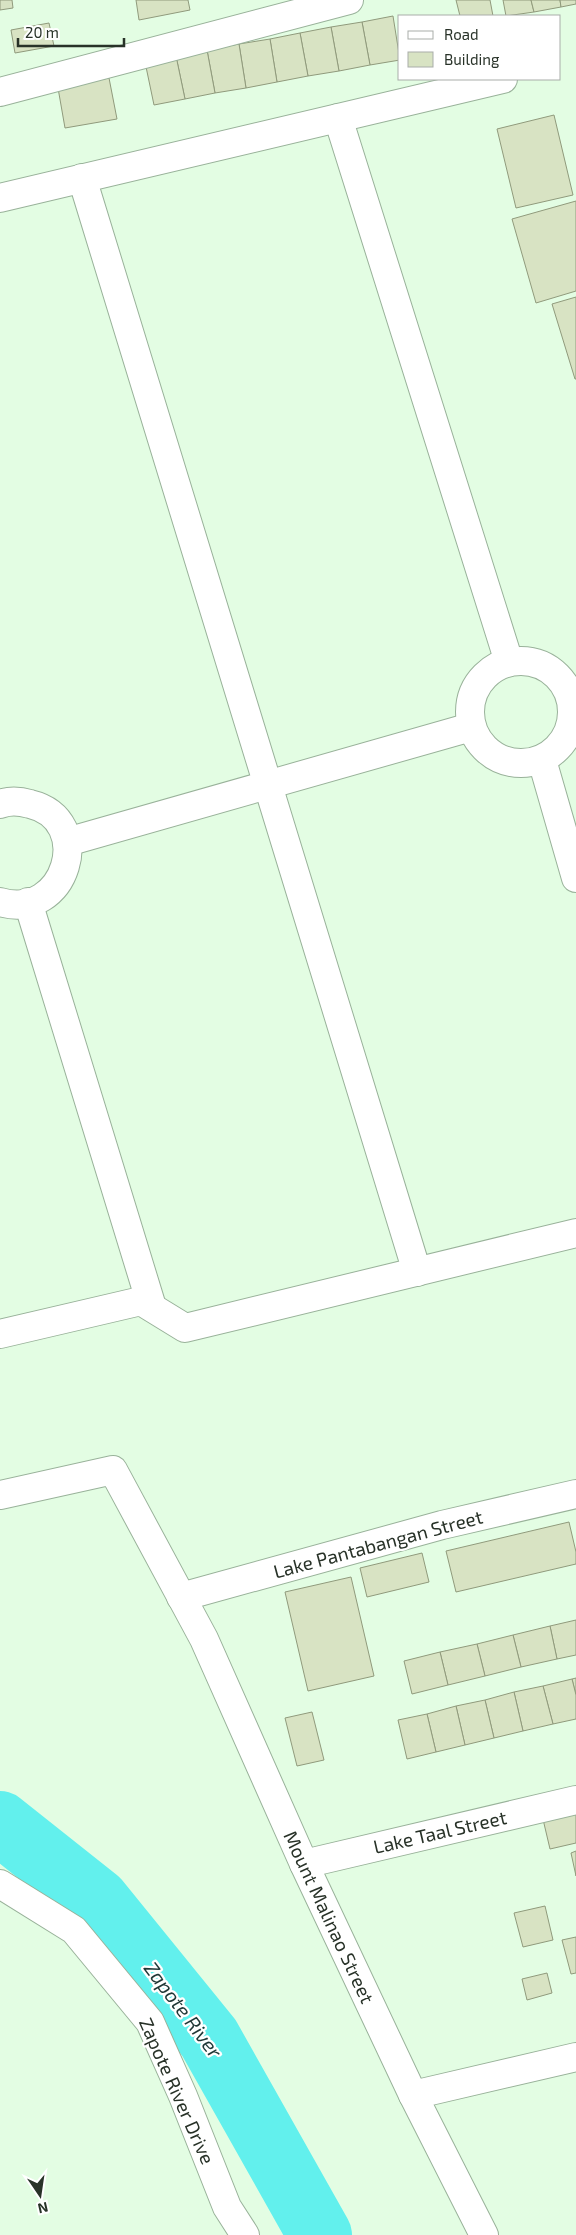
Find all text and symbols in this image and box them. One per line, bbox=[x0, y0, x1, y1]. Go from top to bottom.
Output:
scale bar bbox=[18, 15, 124, 47]
legend bbox=[398, 15, 561, 80]
text: 20 m bbox=[25, 23, 59, 41]
text: Road bbox=[444, 25, 479, 43]
text: Building bbox=[444, 50, 500, 68]
street label: Lake Pantabangan Street bbox=[271, 1505, 485, 1583]
street label: Lake Taal Street bbox=[371, 1805, 509, 1858]
street label: Mount Malinao Street bbox=[279, 1827, 380, 2007]
water label: Zapote River bbox=[140, 1956, 228, 2063]
street label: Zapote River Drive bbox=[135, 2014, 220, 2168]
north arrow bbox=[15, 2170, 65, 2220]
text: N bbox=[36, 2199, 50, 2218]

